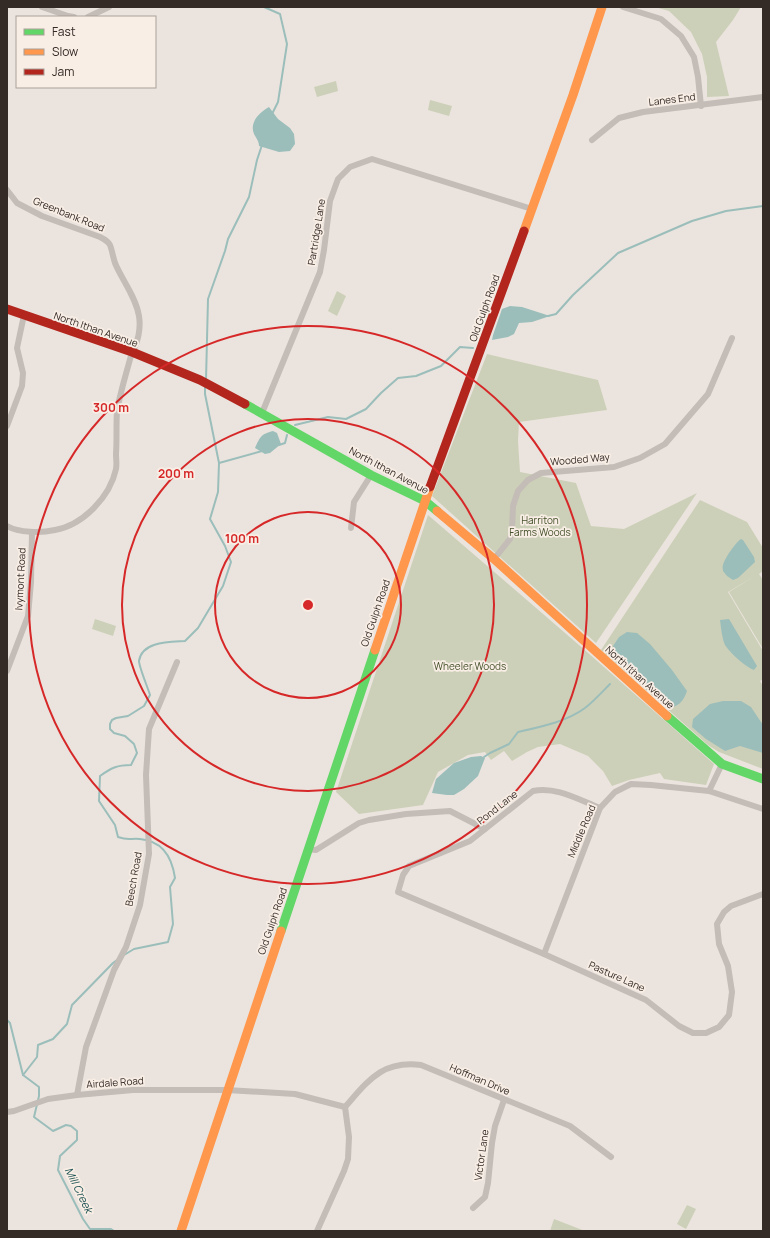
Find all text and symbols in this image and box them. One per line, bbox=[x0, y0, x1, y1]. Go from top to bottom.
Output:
legend bbox=[16, 16, 156, 88]
text: Fast bbox=[52, 23, 76, 40]
text: Slow bbox=[52, 43, 78, 60]
text: Jam bbox=[52, 63, 74, 80]
street label: Lanes End bbox=[648, 89, 696, 109]
street label: Greenbank Road bbox=[31, 193, 107, 235]
street label: Partridge Lane bbox=[304, 198, 328, 266]
street label: Old Gulph Road bbox=[465, 272, 503, 343]
street label: North Ithan Avenue bbox=[52, 308, 140, 350]
text: 300 m bbox=[93, 399, 129, 416]
street label: North Ithan Avenue bbox=[347, 443, 431, 497]
street label: Wooded Way bbox=[550, 449, 611, 469]
text: 200 m bbox=[158, 465, 194, 482]
park label: Harriton Farms Woods bbox=[509, 513, 571, 539]
text: 100 m bbox=[225, 530, 259, 547]
street label: Ivymont Road bbox=[11, 547, 29, 611]
street label: Old Gulph Road bbox=[357, 577, 393, 649]
centre of rings bbox=[301, 598, 315, 612]
street label: North Ithan Avenue bbox=[602, 642, 678, 712]
park label: Wheeler Woods bbox=[434, 659, 506, 673]
street label: Pond Lane bbox=[474, 787, 520, 827]
street label: Middle Road bbox=[564, 802, 599, 860]
street label: Beech Road bbox=[121, 851, 145, 907]
street label: Old Gulph Road bbox=[254, 885, 290, 957]
street label: Pasture Lane bbox=[587, 957, 648, 995]
street label: Hoffman Drive bbox=[447, 1060, 513, 1098]
street label: Airdale Road bbox=[86, 1073, 144, 1091]
street label: Victor Lane bbox=[470, 1128, 492, 1181]
water label: Mill Creek bbox=[62, 1164, 98, 1217]

